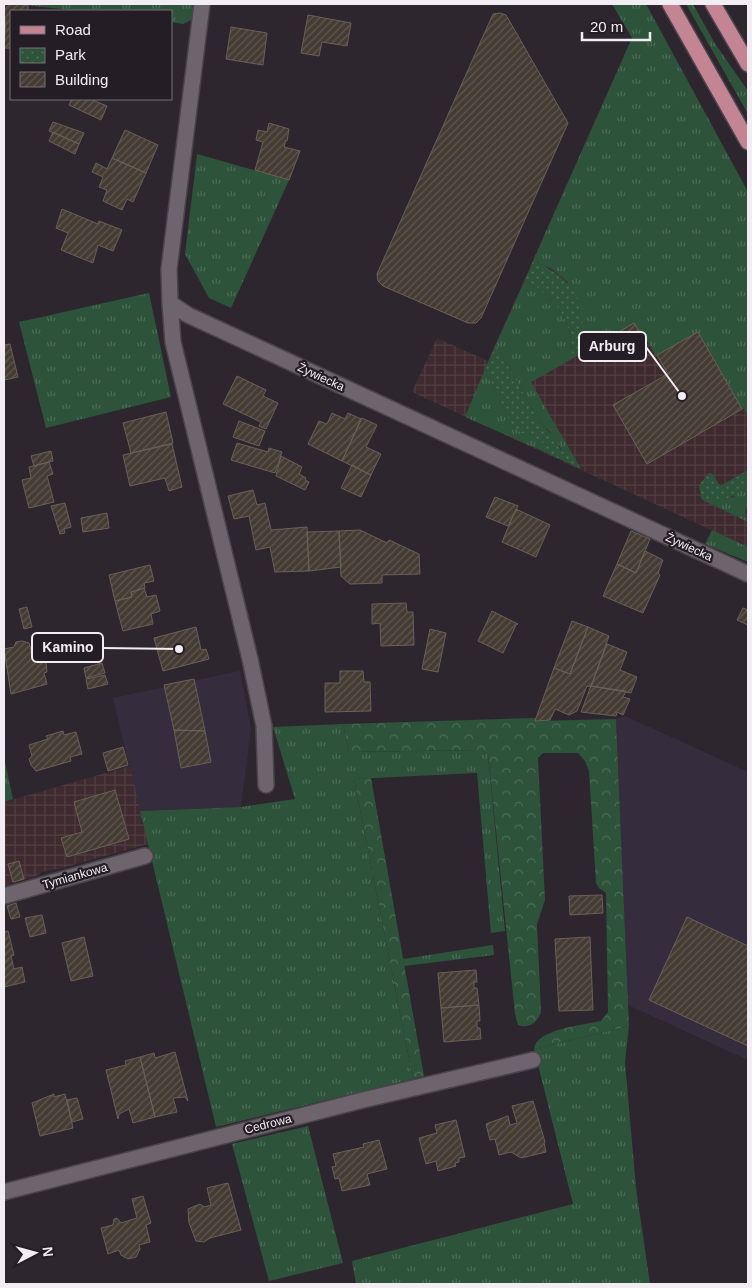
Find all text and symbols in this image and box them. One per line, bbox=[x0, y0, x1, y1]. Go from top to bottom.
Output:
legend bbox=[10, 10, 172, 100]
scale bar bbox=[582, 10, 650, 42]
text: 20 m bbox=[590, 18, 623, 35]
text: Road bbox=[55, 21, 91, 38]
text: Park bbox=[55, 46, 86, 63]
text: Building bbox=[55, 71, 108, 88]
callout: Arburg bbox=[579, 332, 646, 361]
text: Arburg bbox=[589, 338, 635, 354]
street label: Żywiecka bbox=[295, 360, 347, 394]
street label: Żywiecka bbox=[663, 530, 715, 564]
callout: Kamino bbox=[32, 633, 103, 662]
text: Kamino bbox=[42, 639, 94, 655]
street label: Tymiankowa bbox=[41, 860, 109, 892]
street label: Cedrowa bbox=[243, 1111, 293, 1137]
north arrow bbox=[10, 1228, 60, 1278]
text: N bbox=[39, 1246, 56, 1258]

